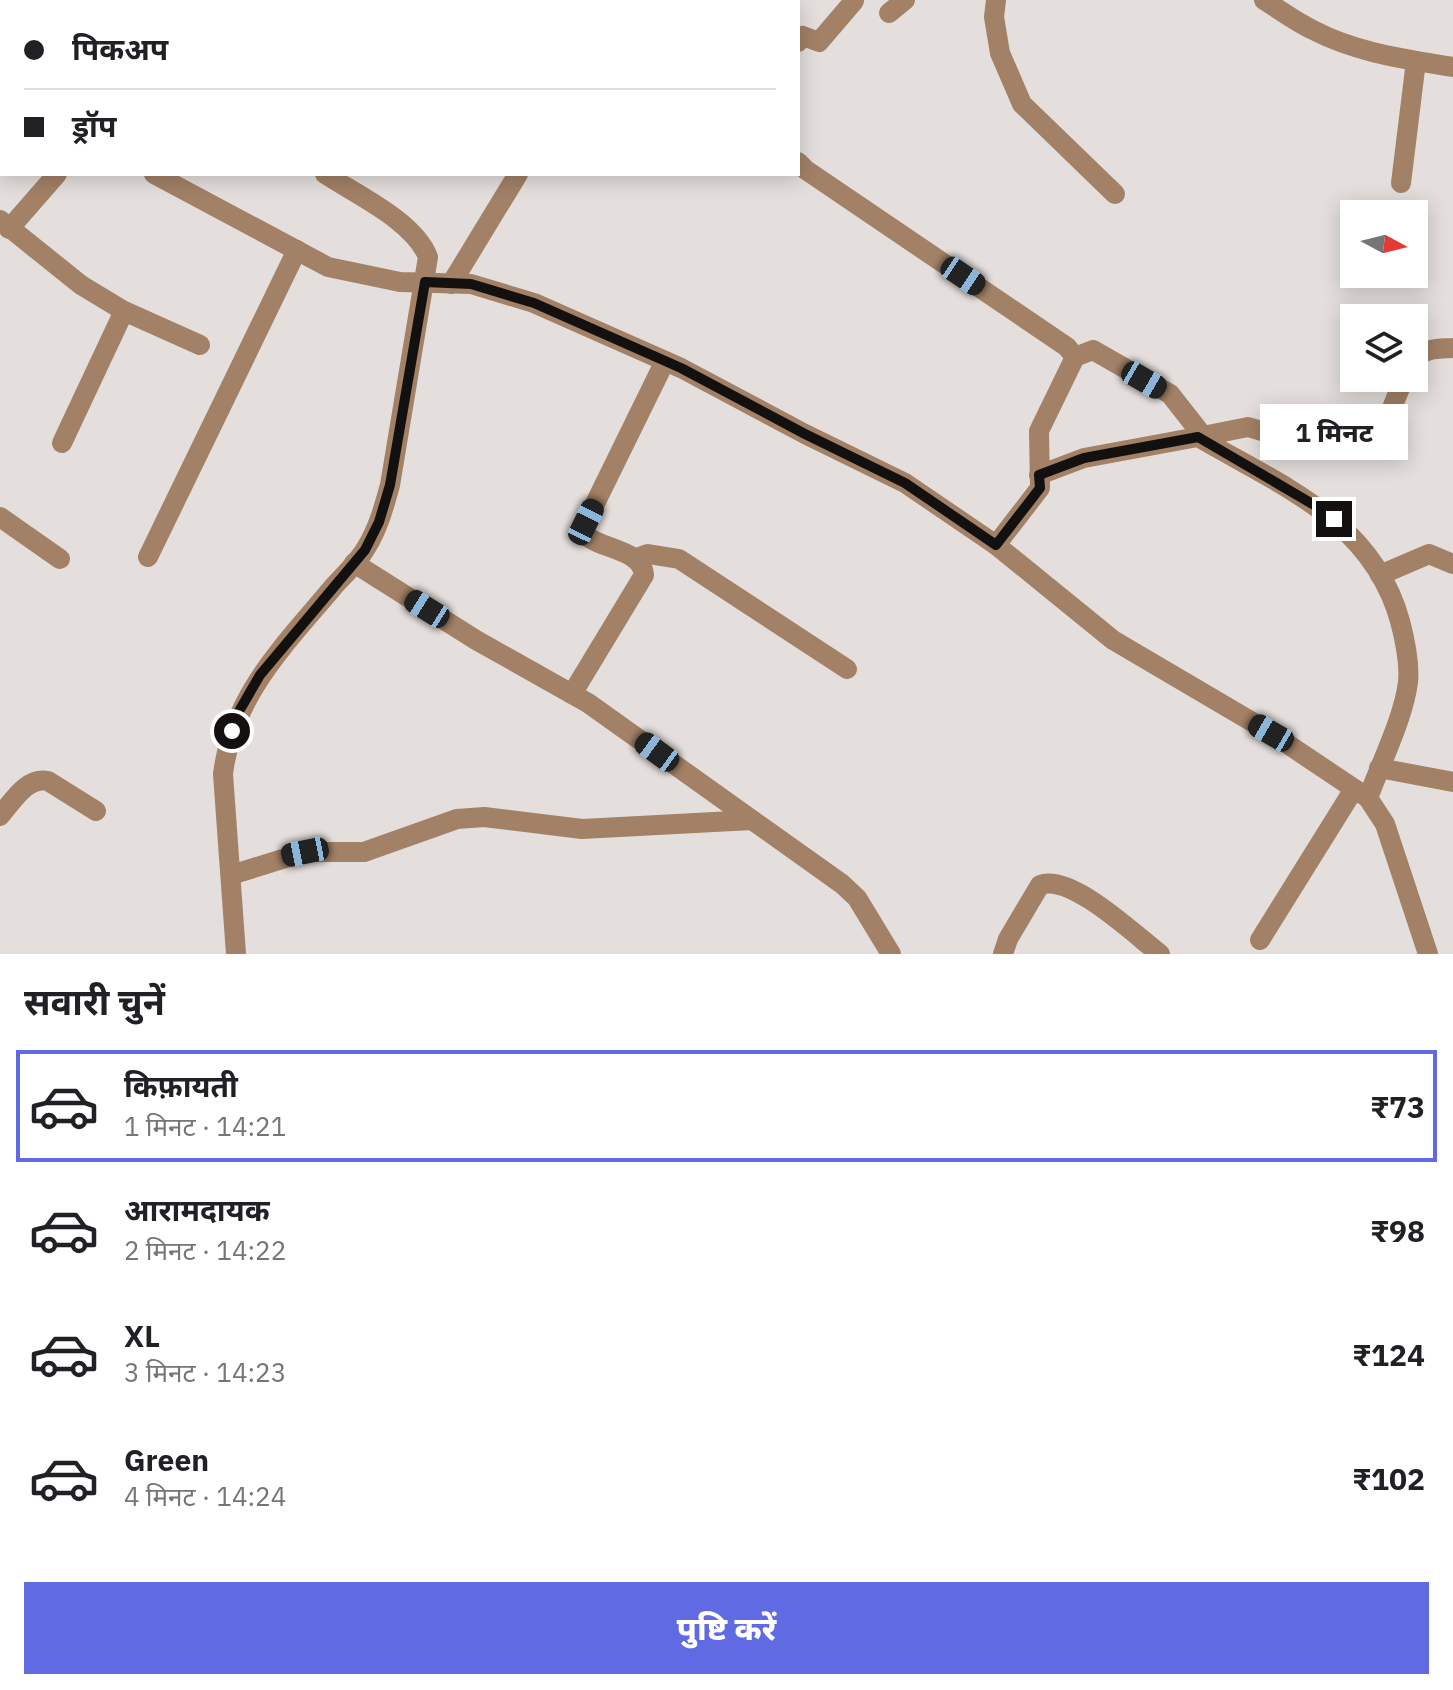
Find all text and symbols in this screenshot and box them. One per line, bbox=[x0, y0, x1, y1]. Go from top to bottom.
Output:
text: पिकअप bbox=[72, 29, 168, 68]
text: ड्रॉप bbox=[72, 106, 116, 145]
north arrow bbox=[1340, 200, 1428, 288]
map controls bbox=[1340, 200, 1428, 392]
car bbox=[936, 253, 990, 299]
button: layers bbox=[1340, 304, 1428, 392]
car bbox=[1117, 358, 1171, 402]
callout: 1 मिनट bbox=[1260, 403, 1408, 459]
text: 1 मिनट bbox=[1295, 415, 1373, 449]
car bbox=[565, 495, 607, 549]
route end bbox=[1316, 501, 1352, 537]
car bbox=[400, 586, 454, 632]
car bbox=[1244, 711, 1298, 755]
route start bbox=[214, 713, 250, 749]
car bbox=[631, 728, 683, 776]
car bbox=[279, 836, 331, 868]
text: सवारी चुनें bbox=[24, 978, 165, 1025]
text: किफ़ायती bbox=[124, 1066, 238, 1105]
icon: car bbox=[28, 1070, 100, 1142]
text: ₹73 bbox=[1370, 1087, 1425, 1126]
text: 1 मिनट · 14:21 bbox=[124, 1109, 286, 1143]
text: आरामदायक bbox=[124, 1190, 270, 1229]
icon: car bbox=[28, 1194, 100, 1266]
text: ₹98 bbox=[1370, 1211, 1425, 1250]
text: 2 मिनट · 14:22 bbox=[124, 1233, 286, 1267]
text: XL bbox=[124, 1316, 160, 1355]
icon: car bbox=[28, 1318, 100, 1390]
text: ₹124 bbox=[1352, 1335, 1425, 1374]
text: 3 मिनट · 14:23 bbox=[124, 1355, 286, 1389]
text: Green bbox=[124, 1440, 209, 1479]
icon: car bbox=[28, 1442, 100, 1514]
text: ₹102 bbox=[1352, 1459, 1425, 1498]
text: 4 मिनट · 14:24 bbox=[124, 1479, 286, 1513]
button: पुष्टि करें bbox=[24, 1582, 1429, 1674]

